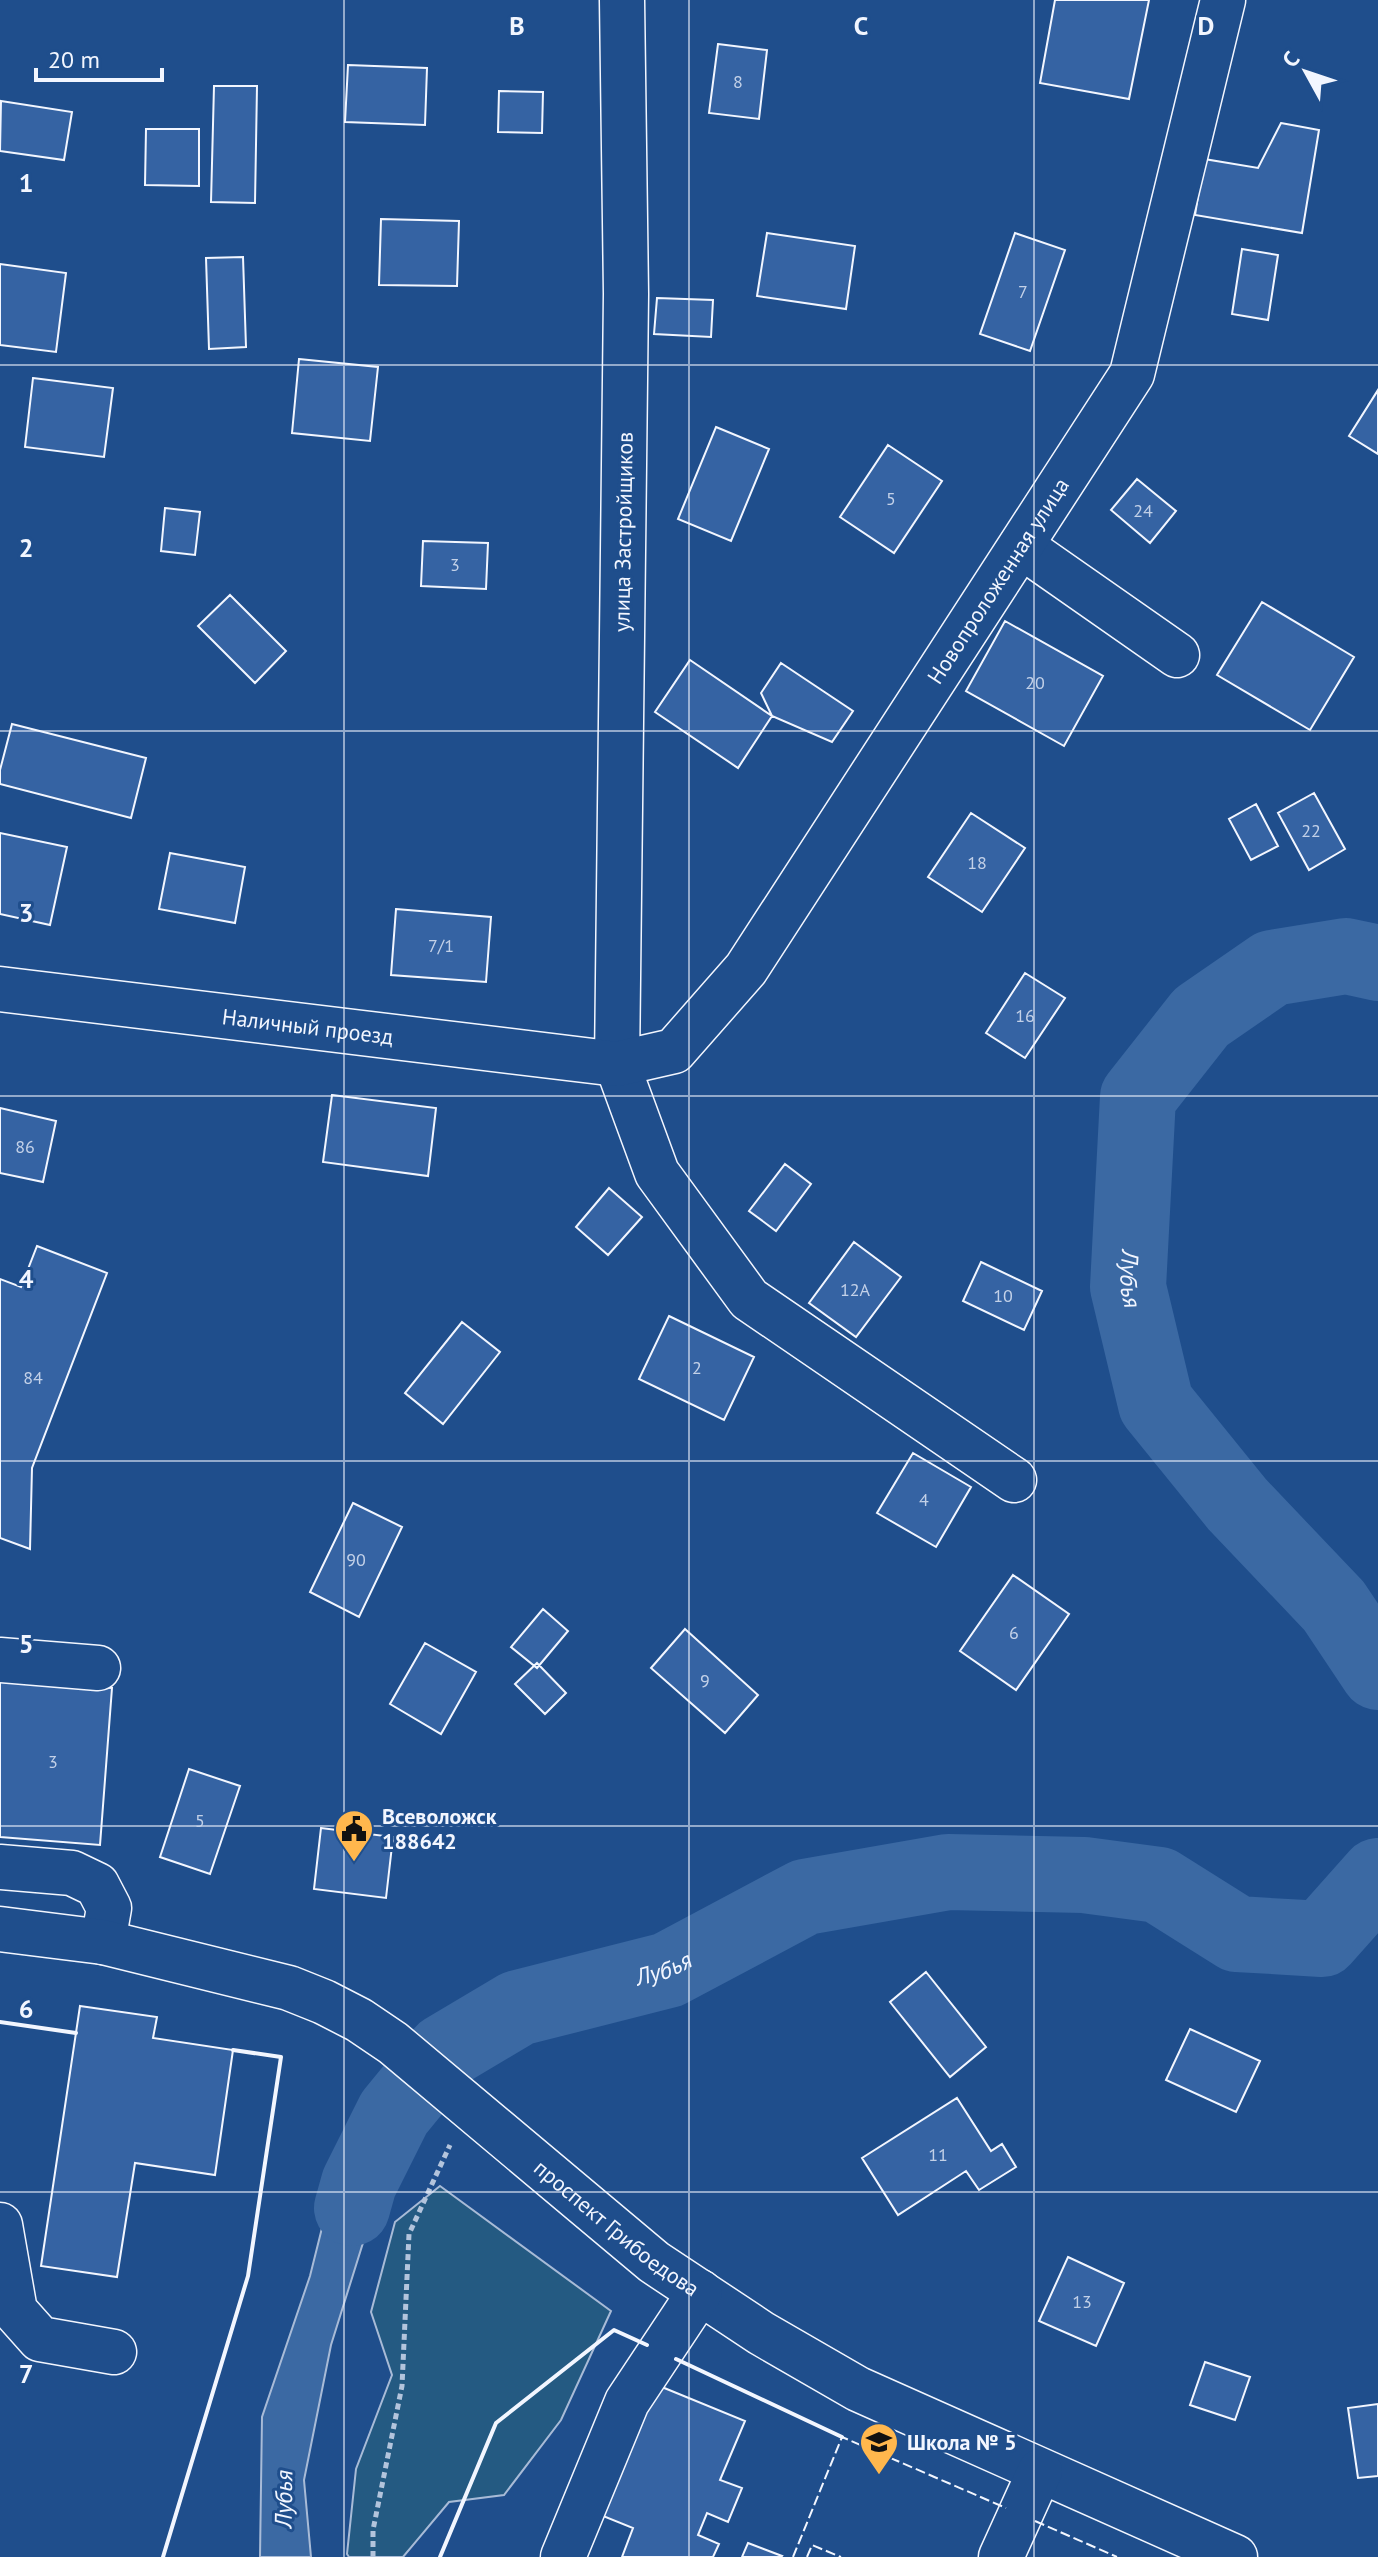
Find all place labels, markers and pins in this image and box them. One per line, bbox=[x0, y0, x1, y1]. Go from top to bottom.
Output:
place label: Всеволожск 188642 bbox=[382, 1802, 497, 1855]
public building icon: Всеволожск 188642 bbox=[333, 1808, 375, 1863]
school or university icon: Школа № 5 bbox=[858, 2421, 900, 2476]
place label: Школа № 5 bbox=[907, 2428, 1017, 2456]

